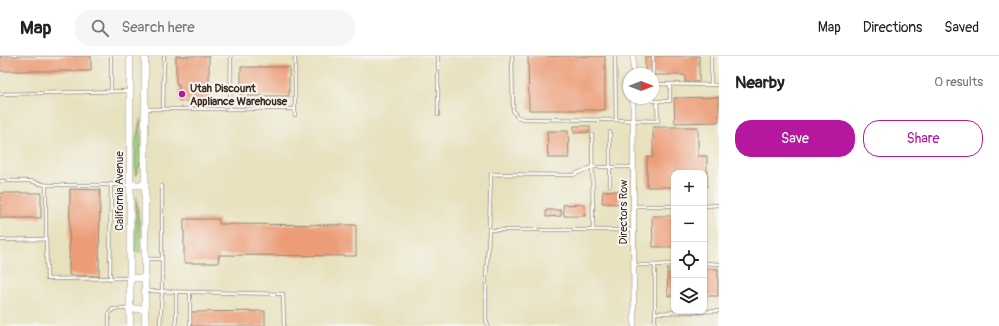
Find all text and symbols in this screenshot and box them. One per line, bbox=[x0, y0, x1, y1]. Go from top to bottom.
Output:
search box bbox=[75, 10, 355, 46]
text: Map bbox=[20, 16, 51, 40]
icon: search bbox=[89, 17, 111, 39]
text: Search here bbox=[121, 18, 195, 37]
text: Map bbox=[818, 19, 841, 36]
text: Directions bbox=[863, 19, 922, 36]
text: Saved bbox=[944, 19, 979, 36]
north arrow bbox=[623, 68, 659, 104]
text: Nearby bbox=[735, 72, 784, 93]
text: 0 results bbox=[934, 74, 983, 90]
place label: Utah Discount Appliance Warehouse bbox=[190, 82, 288, 108]
marker: Utah Discount Appliance Warehouse bbox=[177, 89, 187, 99]
button: Save bbox=[735, 120, 855, 157]
button: Share bbox=[863, 120, 983, 157]
street label: California Avenue bbox=[113, 151, 126, 231]
map controls bbox=[671, 170, 707, 314]
button: + bbox=[671, 170, 707, 206]
street label: Directors Row bbox=[617, 179, 630, 244]
button: − bbox=[671, 206, 707, 242]
button: locate bbox=[671, 242, 707, 278]
button: layers bbox=[671, 278, 707, 314]

